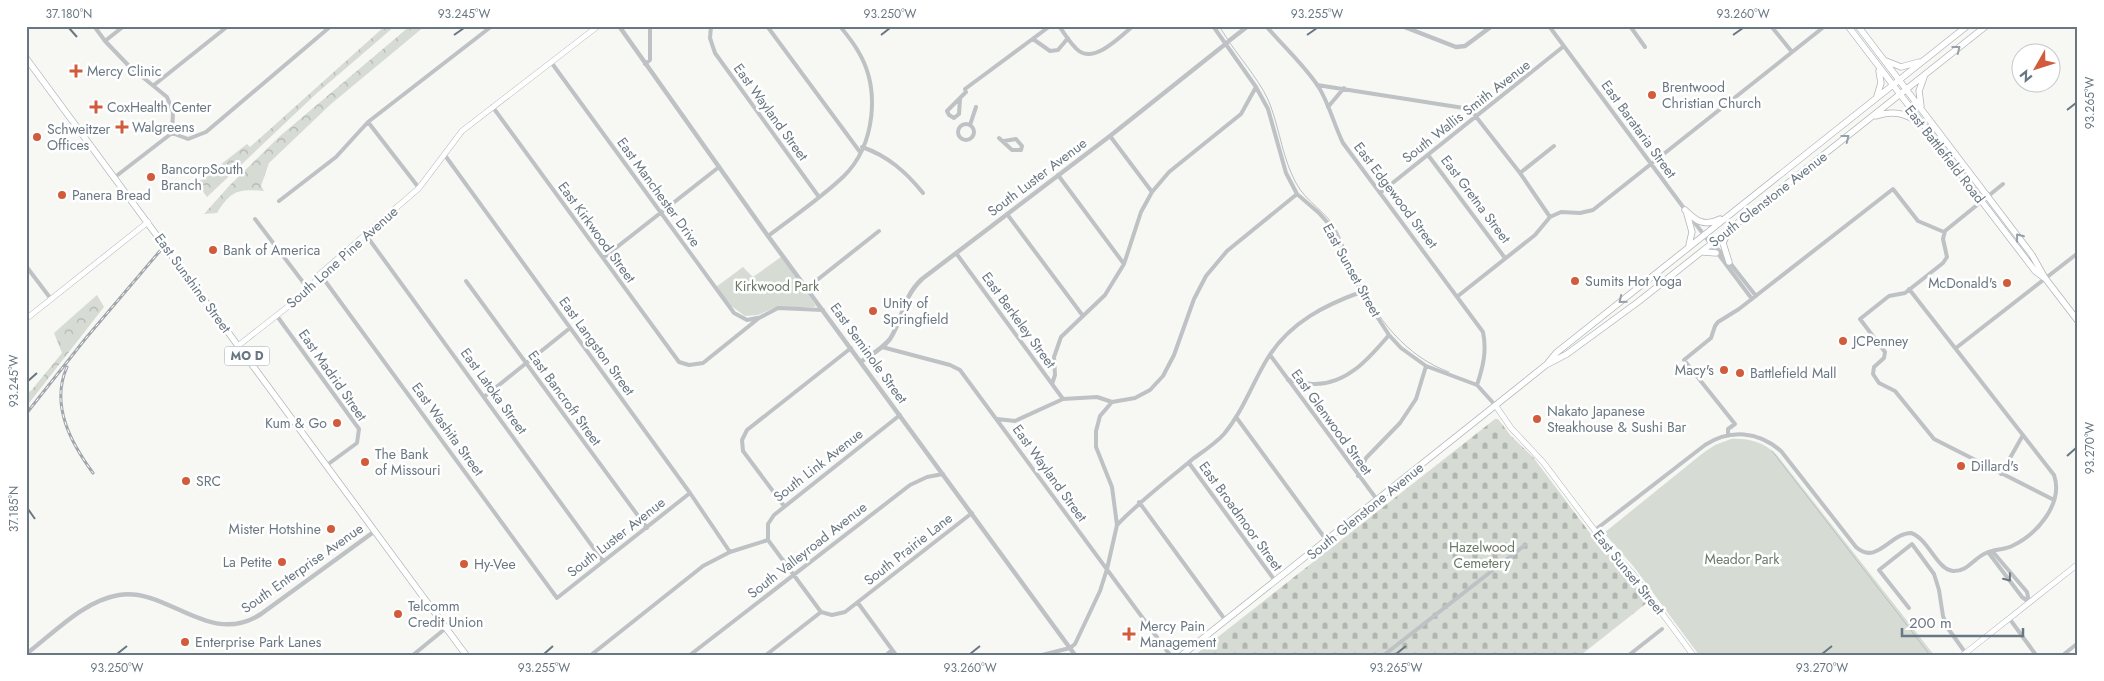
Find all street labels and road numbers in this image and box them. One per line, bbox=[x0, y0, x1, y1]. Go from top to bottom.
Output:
street label: South Wallis Smith Avenue bbox=[1398, 55, 1534, 167]
street label: East Wayland Street bbox=[729, 59, 813, 165]
street label: East Barataria Street bbox=[1597, 76, 1682, 183]
street label: East Battlefield Road bbox=[1900, 101, 1990, 207]
street label: East Manchester Drive bbox=[613, 133, 705, 251]
street label: South Luster Avenue bbox=[983, 133, 1091, 221]
street label: East Edgewood Street bbox=[1349, 138, 1443, 253]
street label: South Glenstone Avenue bbox=[1705, 146, 1831, 252]
street label: East Gretna Street bbox=[1436, 151, 1516, 248]
street label: East Kirkwood Street bbox=[553, 177, 641, 287]
street label: South Lone Pine Avenue bbox=[282, 201, 402, 313]
street label: East Sunset Street bbox=[1318, 220, 1386, 321]
street label: East Sunshine Street bbox=[150, 229, 236, 337]
street label: East Berkeley Street bbox=[977, 268, 1061, 373]
street label: East Langston Street bbox=[554, 293, 640, 400]
street label: East Seminole Street bbox=[826, 299, 913, 408]
street label: East Madrid Street bbox=[294, 325, 372, 425]
street label: East Latoka Street bbox=[456, 344, 532, 439]
road number: MO D bbox=[224, 346, 270, 366]
street label: East Bancroft Street bbox=[524, 346, 607, 450]
street label: East Glenwood Street bbox=[1287, 365, 1378, 480]
street label: East Washita Street bbox=[407, 378, 489, 480]
street label: East Wayland Street bbox=[1008, 420, 1092, 526]
street label: South Link Avenue bbox=[769, 424, 867, 506]
street label: East Broadmoor Street bbox=[1194, 457, 1288, 575]
street label: South Glenstone Avenue bbox=[1302, 458, 1428, 564]
street label: South Luster Avenue bbox=[563, 492, 669, 582]
street label: South Valleyroad Avenue bbox=[743, 497, 871, 603]
street label: South Prairie Lane bbox=[859, 508, 957, 590]
street label: South Enterprise Avenue bbox=[237, 518, 367, 618]
street label: East Sunset Street bbox=[1589, 525, 1670, 619]

